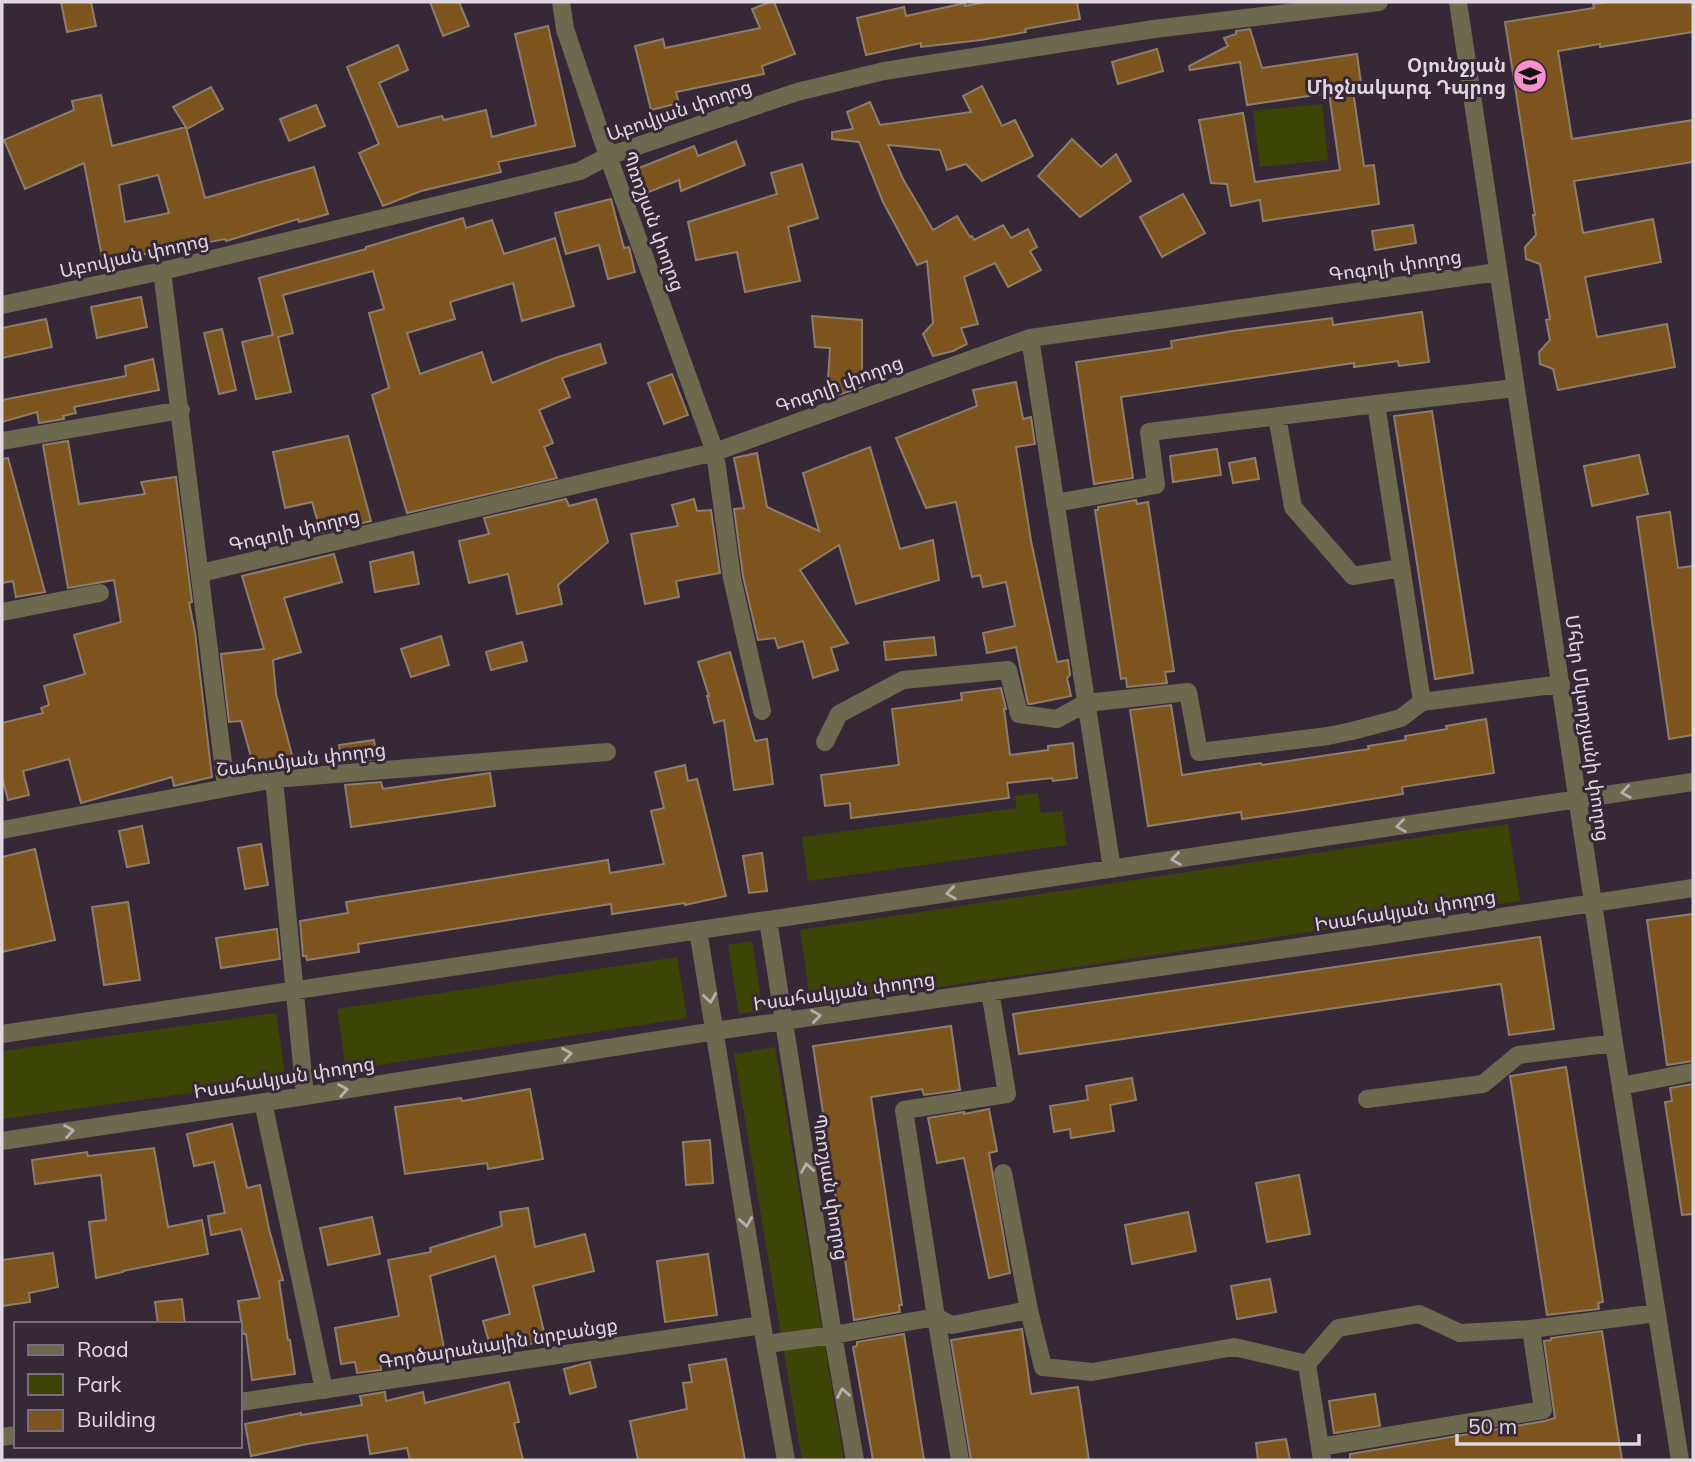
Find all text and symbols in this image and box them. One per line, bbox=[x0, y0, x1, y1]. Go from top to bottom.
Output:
place label: Օյունջյան Միջնակարգ Դպրոց bbox=[1306, 53, 1506, 99]
school or university icon: Օյունջյան Միջնակարգ Դպրոց bbox=[1511, 57, 1549, 95]
street label: Աբովյան փողոց bbox=[603, 74, 755, 146]
street label: Պռոշյան փողոց bbox=[617, 148, 691, 294]
street label: Աբովյան փողոց bbox=[57, 227, 211, 283]
street label: Գոգոլի փողոց bbox=[1327, 244, 1463, 286]
street label: Գոգոլի փողոց bbox=[772, 350, 906, 418]
street label: Գոգոլի փողոց bbox=[226, 503, 362, 557]
street label: Մհեր Մկտրչյանի փողոց bbox=[1560, 613, 1616, 843]
street label: Շահումյան փողոց bbox=[215, 737, 387, 781]
one-way arrow bbox=[1620, 784, 1632, 799]
one-way arrow bbox=[1395, 818, 1407, 833]
one-way arrow bbox=[1170, 851, 1182, 866]
street label: Իսահակյան փողոց bbox=[1313, 884, 1497, 936]
one-way arrow bbox=[945, 885, 957, 900]
street label: Իսահակյան փողոց bbox=[752, 966, 936, 1016]
one-way arrow bbox=[702, 992, 717, 1004]
one-way arrow bbox=[811, 1009, 822, 1024]
one-way arrow bbox=[561, 1047, 573, 1062]
street label: Իսահակյան փողոց bbox=[192, 1051, 376, 1103]
one-way arrow bbox=[337, 1083, 349, 1098]
street label: Պռոշյան փողոց bbox=[808, 1112, 854, 1262]
one-way arrow bbox=[63, 1124, 75, 1139]
one-way arrow bbox=[800, 1163, 815, 1174]
one-way arrow bbox=[738, 1216, 753, 1228]
street label: Գործարանային նրբանցք bbox=[377, 1312, 619, 1374]
legend bbox=[14, 1322, 242, 1448]
text: Road bbox=[77, 1336, 128, 1362]
text: Park bbox=[77, 1371, 121, 1397]
one-way arrow bbox=[836, 1387, 851, 1399]
scale bar bbox=[1457, 1402, 1639, 1446]
text: Building bbox=[77, 1406, 156, 1432]
text: 50 m bbox=[1468, 1413, 1517, 1439]

